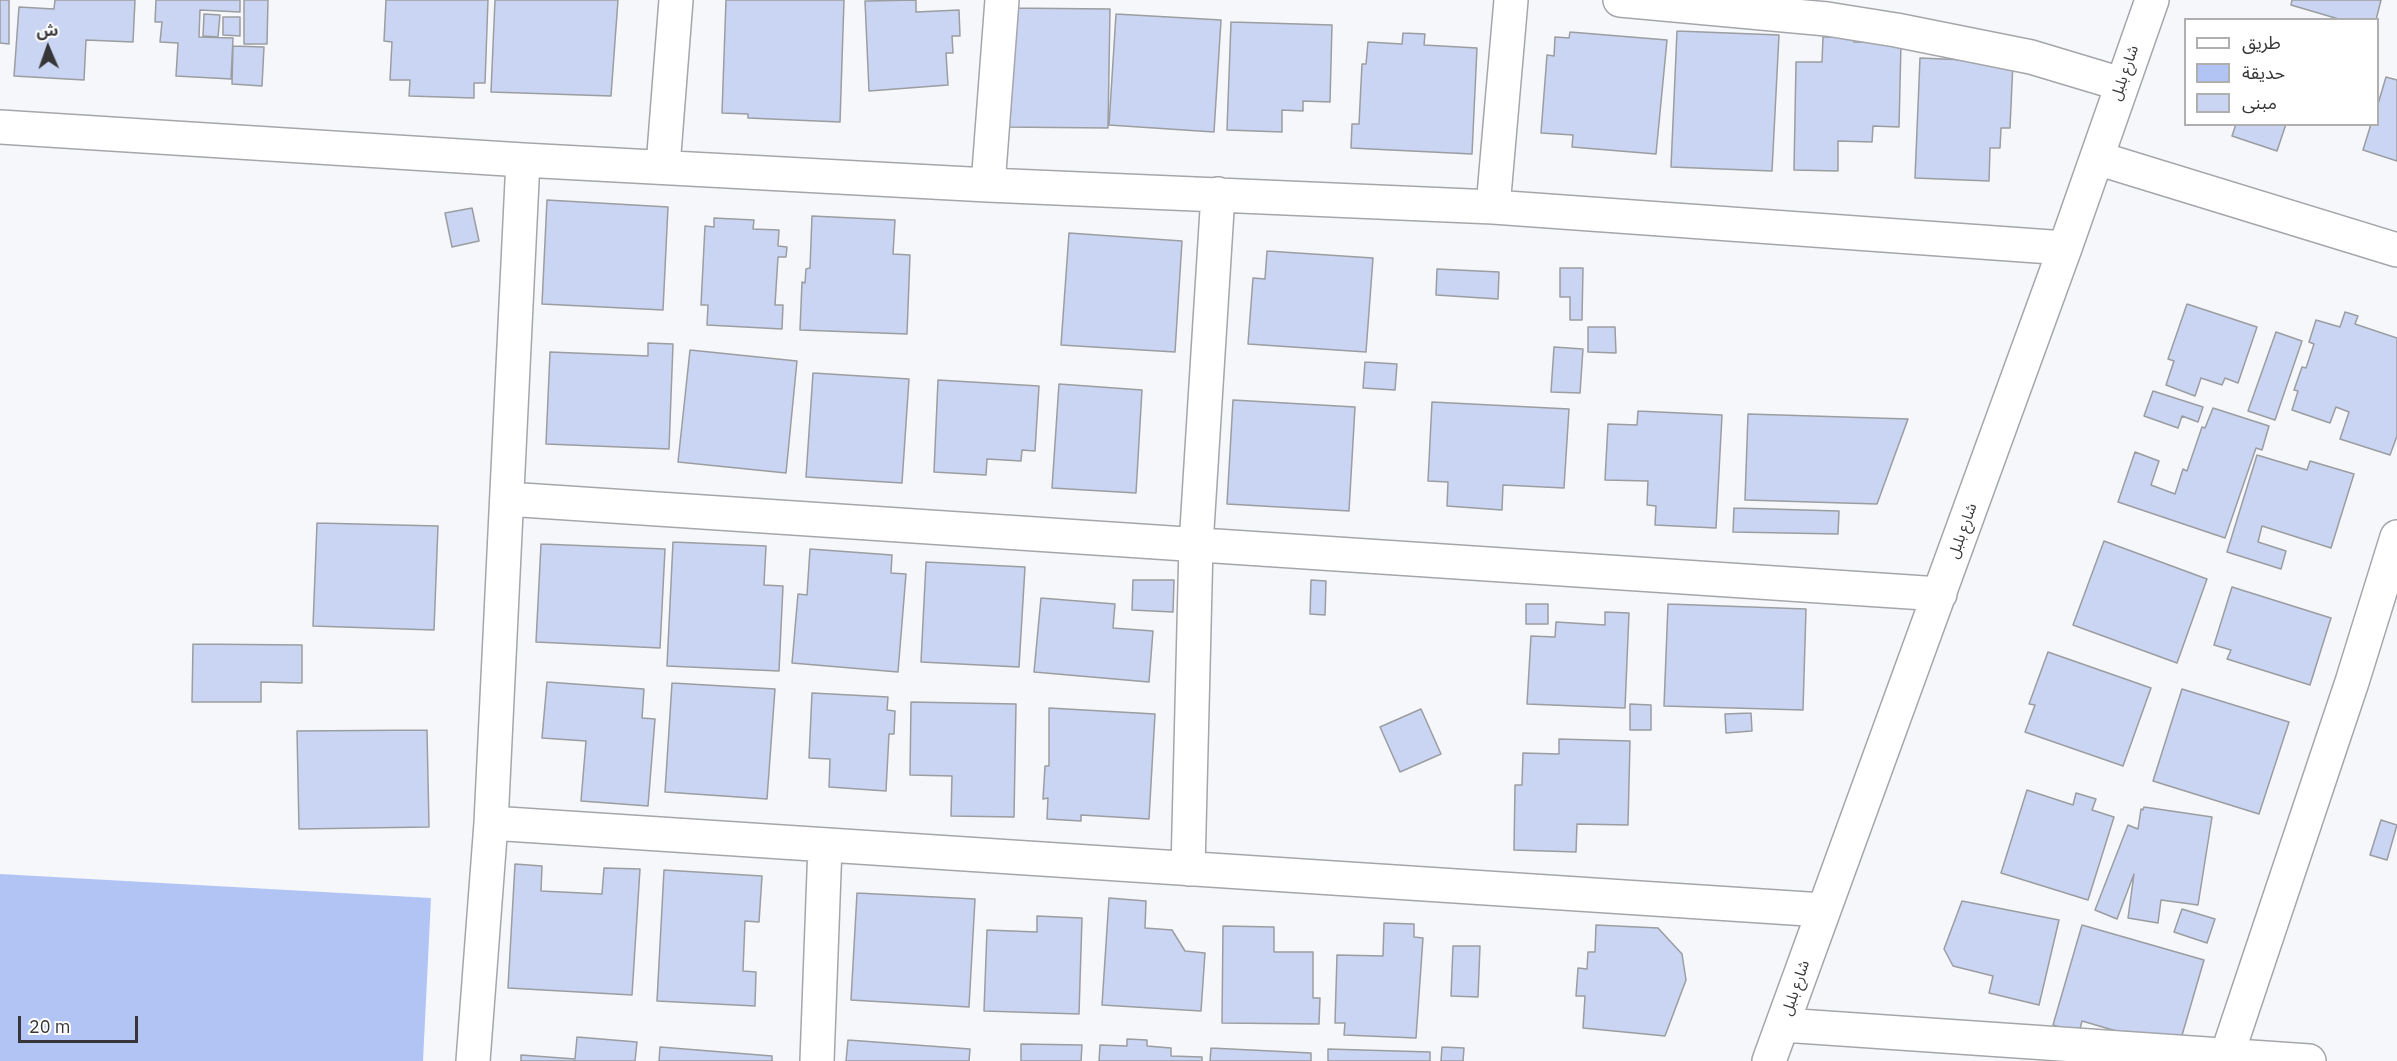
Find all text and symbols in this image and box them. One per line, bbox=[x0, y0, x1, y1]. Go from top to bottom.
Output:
north arrow bbox=[18, 18, 78, 78]
legend bbox=[2184, 18, 2379, 126]
text: ش bbox=[36, 20, 59, 40]
text: طريق bbox=[2242, 31, 2281, 54]
street label: شارع بلبل bbox=[2107, 43, 2143, 103]
text: حديقة bbox=[2242, 61, 2285, 84]
text: مبنى bbox=[2242, 91, 2277, 114]
street label: شارع بلبل bbox=[1945, 501, 1981, 561]
street label: شارع بلبل bbox=[1778, 958, 1814, 1018]
scale bar bbox=[21, 1004, 141, 1042]
text: 20 m bbox=[29, 1015, 71, 1038]

